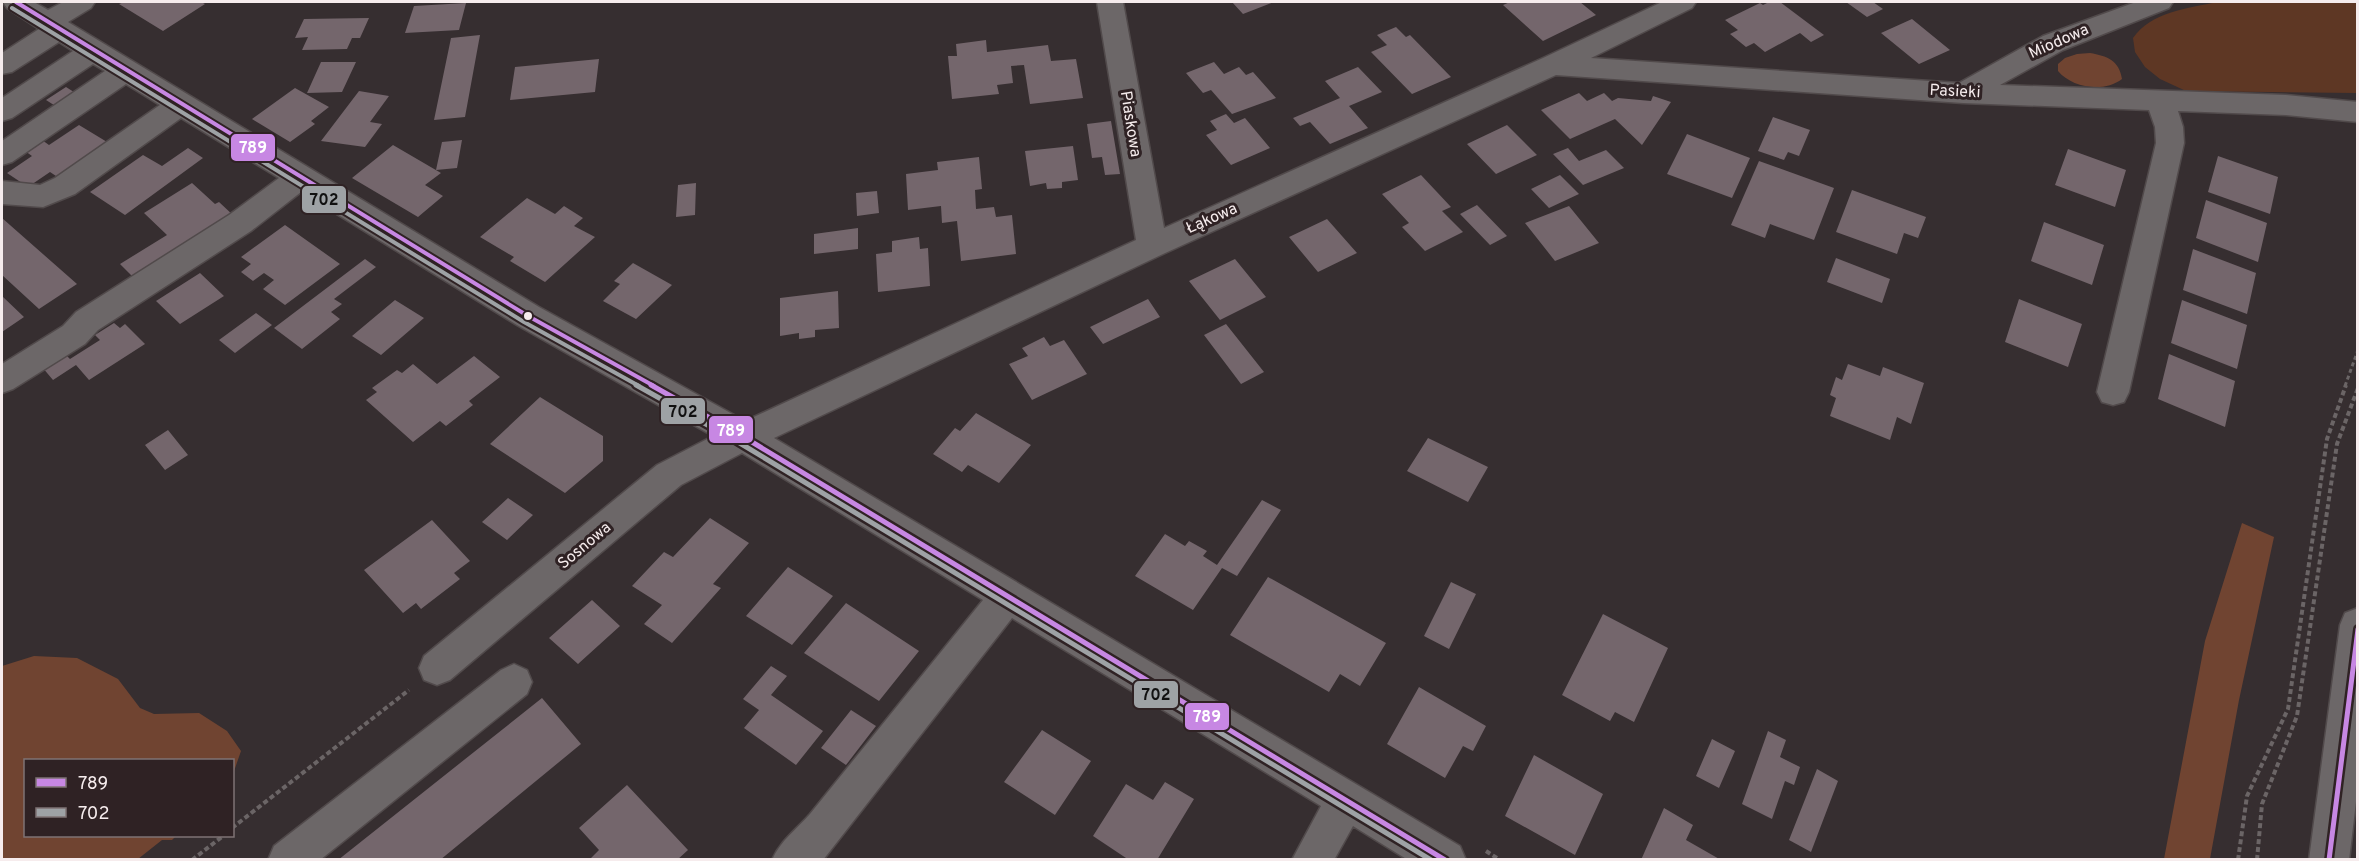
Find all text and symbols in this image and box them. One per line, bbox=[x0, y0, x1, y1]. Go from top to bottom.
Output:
street label: Miodowa bbox=[2026, 20, 2092, 64]
street label: Pasieki bbox=[1929, 81, 1981, 103]
street label: Piaskowa bbox=[1115, 90, 1145, 158]
line badge: 789 bbox=[230, 133, 276, 162]
text: 789 bbox=[239, 139, 267, 159]
line badge: 702 bbox=[301, 185, 347, 214]
text: 702 bbox=[310, 191, 338, 211]
street label: Łąkowa bbox=[1183, 199, 1241, 239]
unlabelled marker bbox=[522, 310, 534, 322]
line badge: 702 bbox=[660, 397, 706, 425]
text: 702 bbox=[669, 403, 697, 423]
line badge: 789 bbox=[708, 415, 754, 444]
text: 789 bbox=[717, 422, 745, 442]
street label: Sosnowa bbox=[554, 518, 616, 574]
line badge: 702 bbox=[1133, 680, 1179, 709]
text: 702 bbox=[1142, 686, 1170, 706]
line badge: 789 bbox=[1184, 702, 1230, 731]
text: 789 bbox=[1193, 708, 1221, 728]
legend bbox=[24, 759, 234, 837]
text: 789 bbox=[78, 773, 108, 796]
text: 702 bbox=[78, 803, 109, 826]

